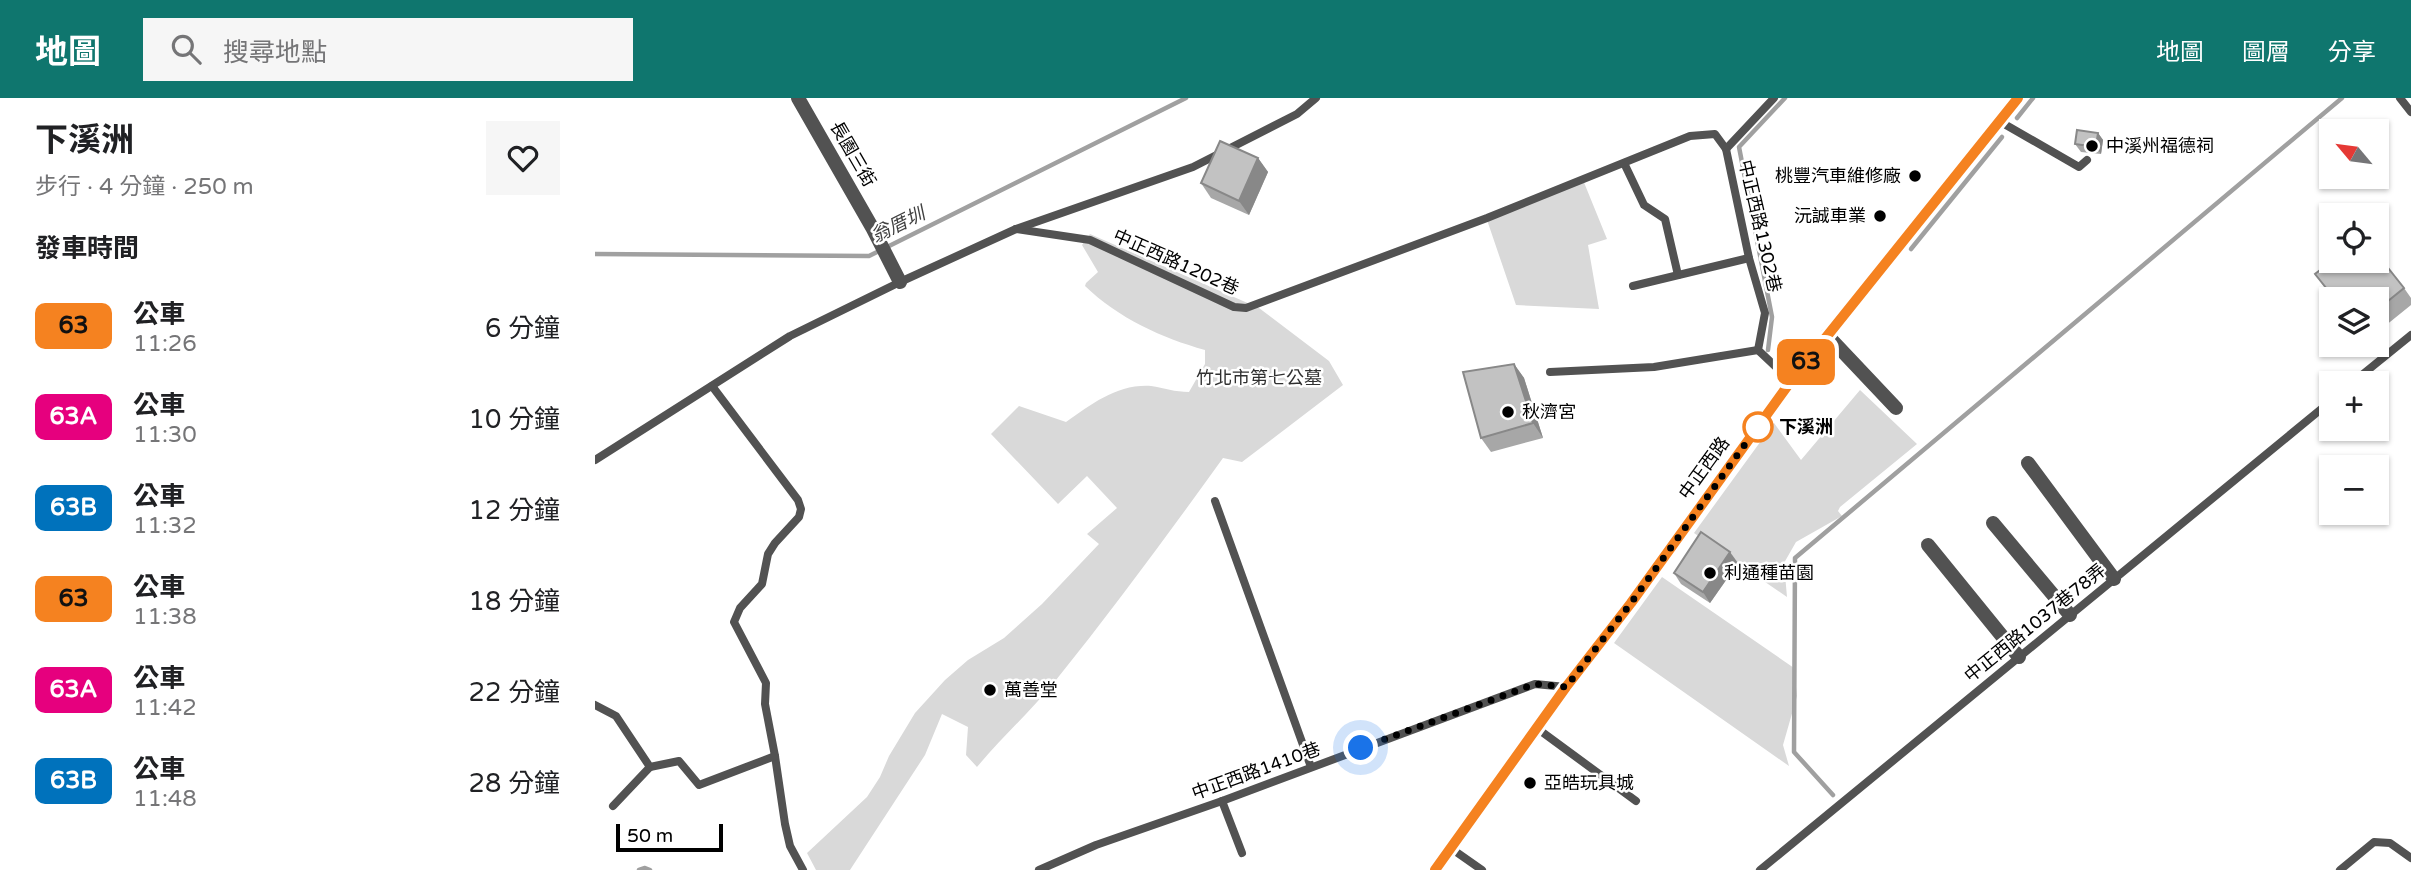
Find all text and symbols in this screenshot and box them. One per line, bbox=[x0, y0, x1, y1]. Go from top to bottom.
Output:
search box bbox=[143, 18, 633, 81]
icon: search bbox=[167, 30, 205, 68]
text: 地圖 bbox=[35, 33, 101, 72]
text: 搜尋地點 bbox=[223, 37, 327, 68]
text: 地圖 bbox=[2156, 38, 2204, 67]
text: 圖層 bbox=[2242, 38, 2290, 67]
text: 分享 bbox=[2328, 38, 2376, 67]
street label: 長園三街 bbox=[825, 117, 881, 191]
north arrow bbox=[2319, 119, 2389, 189]
map controls bbox=[2319, 119, 2389, 525]
text: 下溪洲 bbox=[35, 121, 134, 160]
button: heart bbox=[486, 121, 560, 195]
place label: 中溪州福德祠 bbox=[2106, 135, 2214, 157]
marker: 中溪州福德祠 bbox=[2084, 138, 2100, 154]
street label: 中正西路1302巷 bbox=[1734, 158, 1786, 294]
place label: 桃豐汽車維修廠 bbox=[1775, 165, 1901, 187]
marker: 桃豐汽車維修廠 bbox=[1907, 168, 1923, 184]
text: 步行 · 4 分鐘 · 250 m bbox=[35, 173, 254, 201]
water label: 翁厝圳 bbox=[868, 201, 931, 247]
button: locate bbox=[2319, 203, 2389, 273]
place label: 沅誠車業 bbox=[1794, 205, 1866, 227]
marker: 沅誠車業 bbox=[1872, 208, 1888, 224]
street label: 中正西路1202巷 bbox=[1110, 224, 1242, 300]
text: 發車時間 bbox=[35, 233, 139, 264]
button: layers bbox=[2319, 287, 2389, 357]
text: 公車 bbox=[133, 299, 185, 330]
text: 63 bbox=[58, 311, 89, 340]
text: 6 分鐘 bbox=[485, 313, 560, 344]
text: 11:26 bbox=[133, 330, 197, 358]
line badge: 63 bbox=[1775, 339, 1837, 385]
text: 63 bbox=[1791, 347, 1821, 376]
park label: 竹北市第七公墓 bbox=[1196, 367, 1322, 389]
button: + bbox=[2319, 371, 2389, 441]
text: 公車 bbox=[133, 390, 185, 421]
place label: 秋濟宮 bbox=[1522, 401, 1576, 423]
text: 63A bbox=[49, 402, 98, 431]
text: 10 分鐘 bbox=[469, 404, 560, 435]
marker: 秋濟宮 bbox=[1500, 404, 1516, 420]
marker: 下溪洲 bbox=[1743, 412, 1773, 442]
place label: 下溪洲 bbox=[1779, 416, 1833, 438]
text: 11:30 bbox=[133, 421, 197, 449]
street label: 中正西路 bbox=[1674, 432, 1734, 504]
button: − bbox=[2319, 455, 2389, 525]
text: 公車 bbox=[133, 481, 185, 512]
text: 63B bbox=[50, 493, 97, 522]
text: 12 分鐘 bbox=[469, 495, 560, 526]
text: 11:32 bbox=[133, 512, 197, 540]
street label: 中正西路1037巷78弄 bbox=[1960, 559, 2110, 687]
place label: 利通種苗園 bbox=[1724, 562, 1814, 584]
marker: 利通種苗園 bbox=[1702, 565, 1718, 581]
text: 公車 bbox=[133, 572, 185, 603]
text: 63 bbox=[58, 584, 89, 613]
text: 18 分鐘 bbox=[469, 586, 560, 617]
text: 11:38 bbox=[133, 603, 197, 631]
text: 公車 bbox=[133, 663, 185, 694]
text: 63A bbox=[49, 675, 98, 704]
text: 22 分鐘 bbox=[469, 677, 560, 708]
place label: 萬善堂 bbox=[1004, 679, 1058, 701]
marker: 萬善堂 bbox=[982, 682, 998, 698]
text: 11:42 bbox=[133, 694, 197, 722]
your location bbox=[1343, 730, 1378, 765]
street label: 中正西路1410巷 bbox=[1189, 738, 1323, 804]
text: 公車 bbox=[133, 754, 185, 785]
text: 63B bbox=[50, 766, 97, 795]
text: 28 分鐘 bbox=[469, 768, 560, 799]
place label: 亞皓玩具城 bbox=[1544, 772, 1634, 794]
marker: 亞皓玩具城 bbox=[1522, 775, 1538, 791]
text: 11:48 bbox=[133, 785, 197, 813]
scale bar bbox=[616, 821, 723, 853]
text: 50 m bbox=[627, 825, 673, 847]

